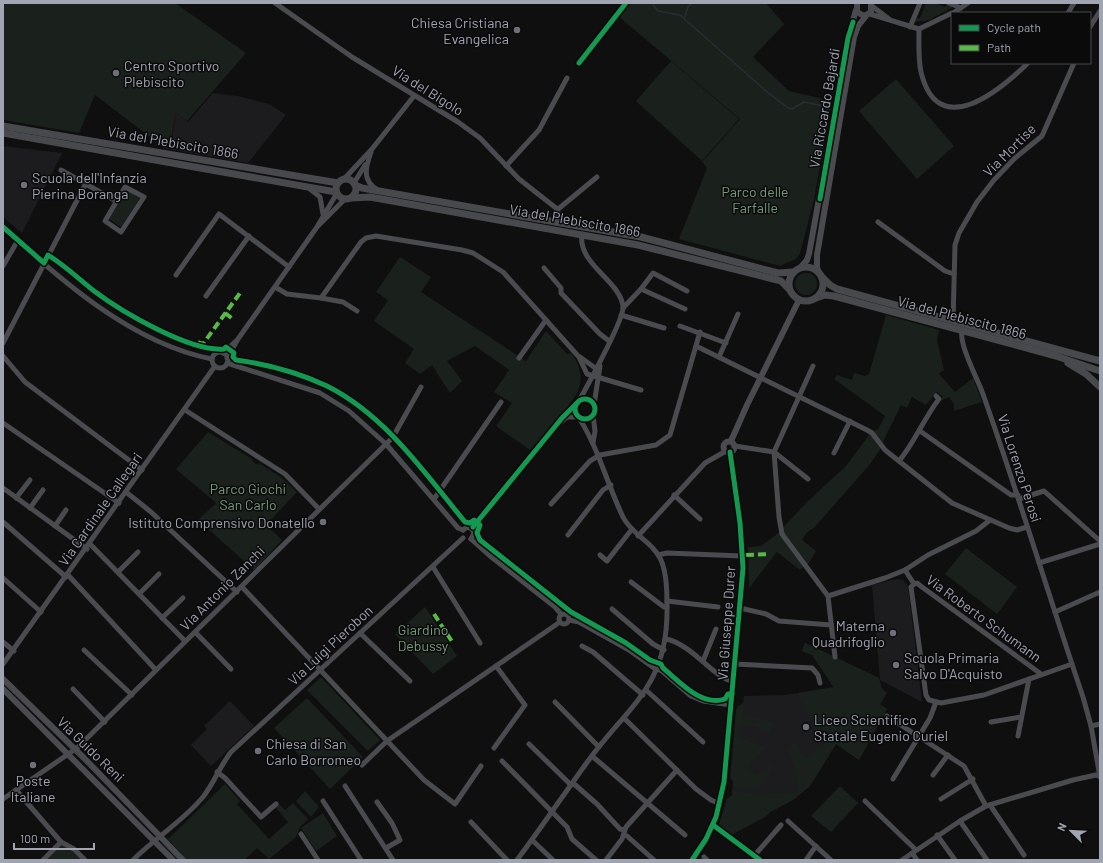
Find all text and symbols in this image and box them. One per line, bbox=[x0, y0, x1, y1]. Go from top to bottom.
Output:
legend bbox=[951, 12, 1091, 64]
place label: Chiesa Cristiana Evangelica bbox=[411, 14, 509, 47]
text: Cycle path bbox=[987, 20, 1041, 34]
marker: Chiesa Cristiana Evangelica bbox=[512, 25, 522, 35]
text: Path bbox=[987, 40, 1011, 54]
street label: Via Riccardo Bajardi bbox=[805, 47, 843, 169]
place label: Centro Sportivo Plebiscito bbox=[124, 57, 219, 90]
street label: Via del Bigolo bbox=[389, 61, 467, 119]
marker: Centro Sportivo Plebiscito bbox=[111, 68, 121, 78]
street label: Via Mortise bbox=[979, 120, 1039, 180]
street label: Via del Plebiscito 1866 bbox=[106, 122, 240, 162]
place label: Scuola dell'Infanzia Pierina Boranga bbox=[32, 169, 147, 202]
marker: Scuola dell'Infanzia Pierina Boranga bbox=[19, 180, 29, 190]
park label: Parco delle Farfalle bbox=[721, 183, 789, 216]
street label: Via del Plebiscito 1866 bbox=[508, 200, 642, 240]
street label: Via del Plebiscito 1866 bbox=[896, 292, 1028, 342]
street label: Via Lorenzo Perosi bbox=[995, 412, 1045, 524]
street label: Via Cardinale Callegari bbox=[54, 449, 146, 569]
park label: Parco Giochi San Carlo bbox=[210, 480, 286, 513]
place label: Istituto Comprensivo Donatello bbox=[128, 514, 315, 531]
marker: Istituto Comprensivo Donatello bbox=[318, 517, 328, 527]
street label: Via Antonio Zanchi bbox=[176, 542, 268, 634]
street label: Via Giuseppe Durer bbox=[714, 565, 738, 681]
street label: Via Roberto Schumann bbox=[923, 571, 1045, 665]
street label: Via Luigi Pierobon bbox=[284, 601, 376, 689]
place label: Materna Quadrifoglio bbox=[812, 617, 885, 650]
park label: Giardino Debussy bbox=[398, 621, 449, 654]
marker: Materna Quadrifoglio bbox=[888, 628, 898, 638]
place label: Scuola Primaria Salvo D'Acquisto bbox=[904, 649, 1003, 682]
marker: Scuola Primaria Salvo D'Acquisto bbox=[891, 660, 901, 670]
place label: Liceo Scientifico Statale Eugenio Curiel bbox=[814, 711, 948, 744]
street label: Via Guido Reni bbox=[54, 713, 128, 785]
marker: Liceo Scientifico Statale Eugenio Curiel bbox=[801, 722, 811, 732]
place label: Chiesa di San Carlo Borromeo bbox=[266, 735, 361, 768]
marker: Chiesa di San Carlo Borromeo bbox=[253, 746, 263, 756]
marker: Poste Italiane bbox=[28, 760, 38, 770]
place label: Poste Italiane bbox=[11, 772, 55, 805]
north arrow bbox=[1051, 811, 1091, 851]
text: N bbox=[1054, 821, 1069, 833]
scale bar bbox=[14, 825, 94, 851]
text: 100 m bbox=[20, 831, 50, 845]

